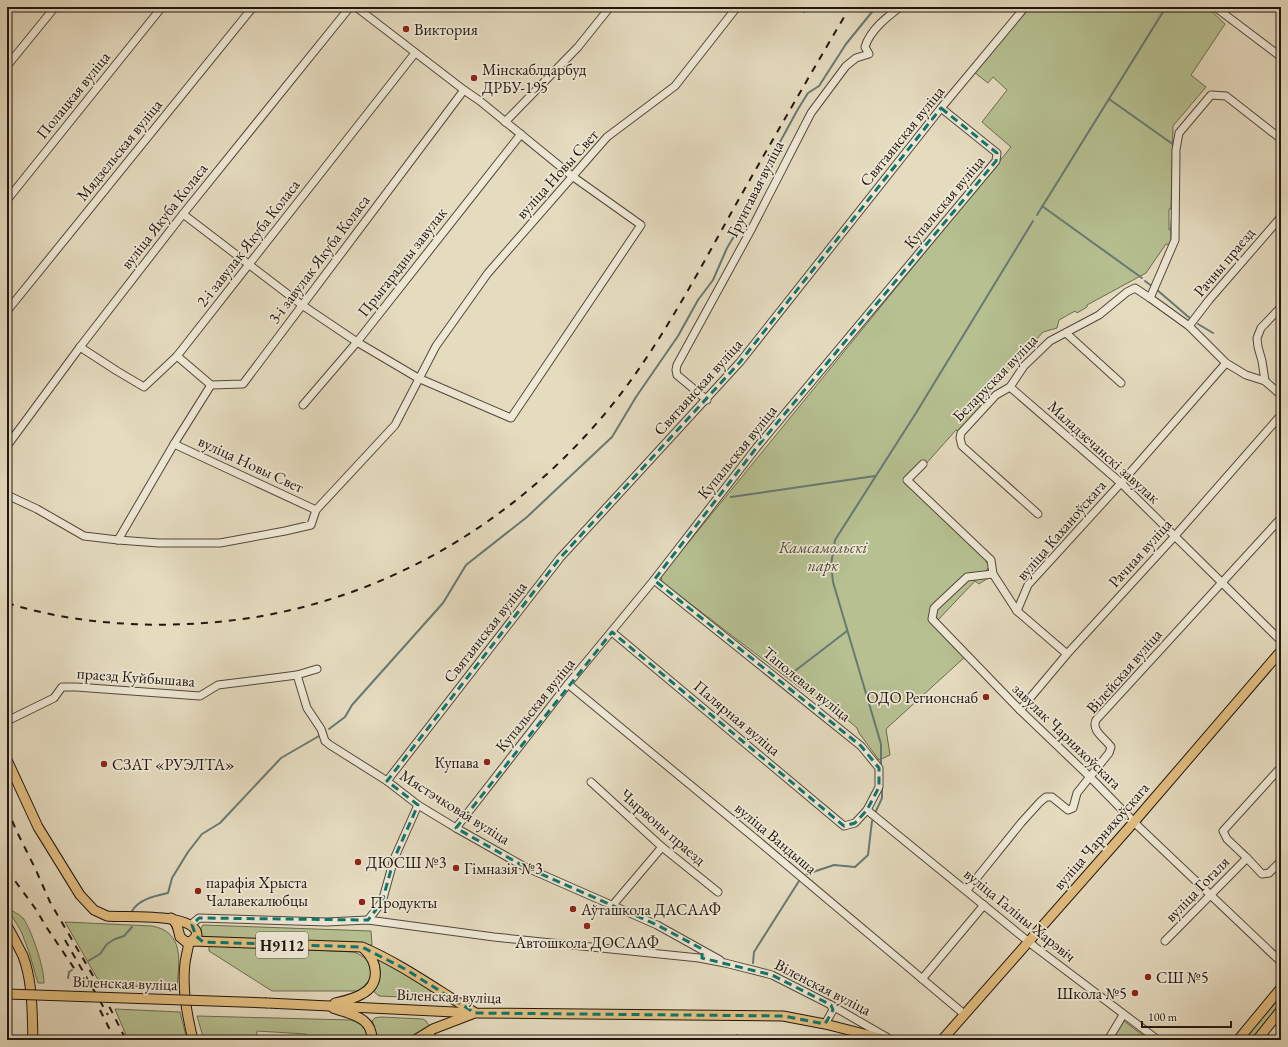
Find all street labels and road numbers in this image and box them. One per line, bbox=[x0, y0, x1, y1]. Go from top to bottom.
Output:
street label: Полацкая вуліца bbox=[31, 46, 115, 143]
street label: Святаянская вуліца bbox=[855, 81, 949, 191]
street label: Мядзельская вуліца bbox=[71, 94, 167, 205]
street label: вуліца Новы Свет bbox=[511, 124, 603, 223]
street label: Грунтавая вуліца bbox=[722, 137, 789, 241]
street label: Купальская вуліца bbox=[899, 151, 990, 253]
street label: вуліца Якуба Коласа bbox=[116, 158, 212, 273]
street label: 2-і завулак Якуба Коласа bbox=[192, 174, 305, 311]
street label: 3-і завулак Якуба Коласа bbox=[264, 190, 375, 328]
street label: Прыгарадны завулак bbox=[353, 203, 452, 321]
street label: Рачны праезд bbox=[1189, 222, 1260, 301]
street label: Беларуская вуліца bbox=[948, 329, 1043, 426]
street label: Святаянская вуліца bbox=[649, 334, 748, 440]
street label: Маладзечанскі завулак bbox=[1043, 396, 1165, 508]
street label: Купальская вуліца bbox=[693, 400, 782, 503]
street label: вуліца Новы Свет bbox=[195, 430, 308, 498]
street label: вуліца Каханоўскага bbox=[1011, 475, 1111, 585]
street label: Рачная вуліца bbox=[1104, 514, 1177, 592]
street label: Святаянская вуліца bbox=[439, 576, 532, 687]
street label: Вілейская вуліца bbox=[1081, 624, 1167, 718]
street label: Таполевая вуліца bbox=[758, 642, 856, 726]
street label: Купальская вуліца bbox=[491, 653, 580, 756]
street label: праезд Куйбышава bbox=[76, 662, 196, 692]
street label: Палярная вуліца bbox=[689, 675, 785, 761]
street label: завулак Чарняхоўскага bbox=[1008, 678, 1127, 794]
street label: Мястэчковая вуліца bbox=[396, 765, 515, 850]
street label: вуліца Чарняхоўскага bbox=[1048, 777, 1154, 894]
street label: Чырвоны праезд bbox=[616, 784, 711, 870]
street label: вуліца Вандыша bbox=[730, 797, 822, 879]
street label: вуліца Гогаля bbox=[1160, 851, 1234, 927]
street label: вуліца Галіны Харэвіч bbox=[960, 863, 1080, 967]
road number: Н9112 bbox=[256, 932, 308, 958]
street label: Віленская вуліца bbox=[771, 954, 875, 1021]
street label: Віленская вуліца bbox=[72, 971, 179, 995]
street label: Віленская вуліца bbox=[396, 984, 503, 1008]

